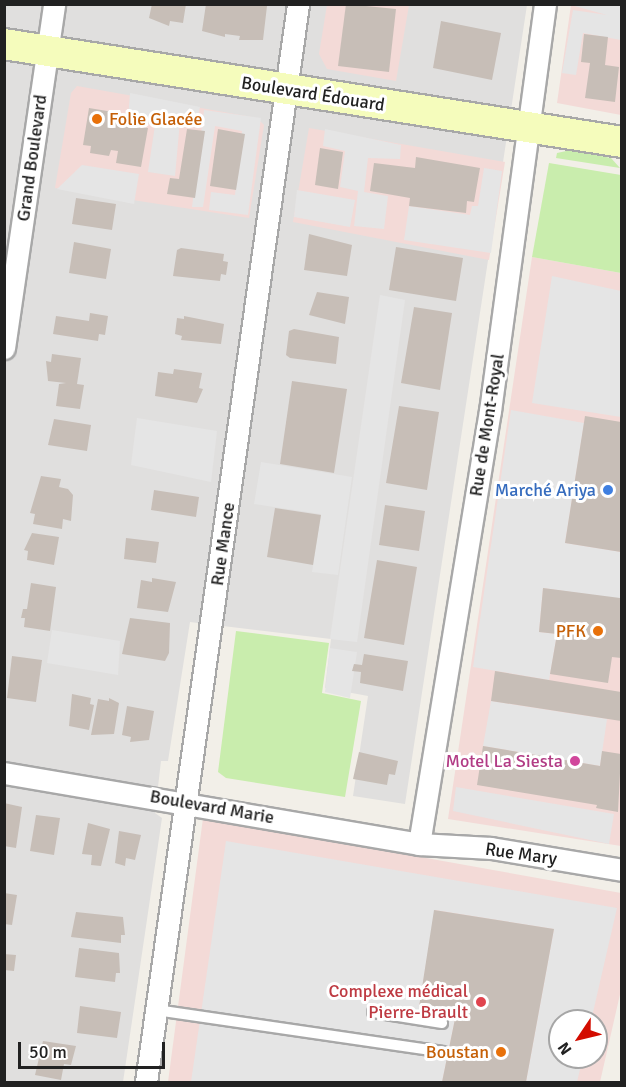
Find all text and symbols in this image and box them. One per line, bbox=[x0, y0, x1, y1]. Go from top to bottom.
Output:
street label: Boulevard Édouard bbox=[240, 72, 386, 116]
street label: Grand Boulevard bbox=[12, 93, 52, 223]
place label: Folie Glacée bbox=[109, 108, 203, 130]
marker: Folie Glacée bbox=[90, 112, 104, 126]
street label: Rue de Mont-Royal bbox=[465, 352, 509, 498]
place label: Marché Ariya bbox=[495, 479, 596, 501]
marker: Marché Ariya bbox=[601, 483, 615, 497]
street label: Rue Mance bbox=[206, 501, 240, 587]
place label: PFK bbox=[556, 620, 586, 642]
marker: PFK bbox=[591, 624, 605, 638]
place label: Motel La Siesta bbox=[445, 750, 563, 772]
marker: Motel La Siesta bbox=[568, 754, 582, 768]
street label: Boulevard Marie bbox=[148, 785, 276, 829]
street label: Rue Mary bbox=[484, 838, 558, 870]
place label: Complexe médical Pierre-Brault bbox=[328, 981, 468, 1024]
marker: Complexe médical Pierre-Brault bbox=[472, 993, 490, 1011]
north arrow bbox=[548, 1009, 608, 1069]
scale bar bbox=[21, 1030, 168, 1068]
text: N bbox=[554, 1038, 576, 1058]
text: 50 m bbox=[29, 1041, 67, 1063]
place label: Boustan bbox=[426, 1041, 489, 1063]
marker: Boustan bbox=[494, 1045, 508, 1059]

